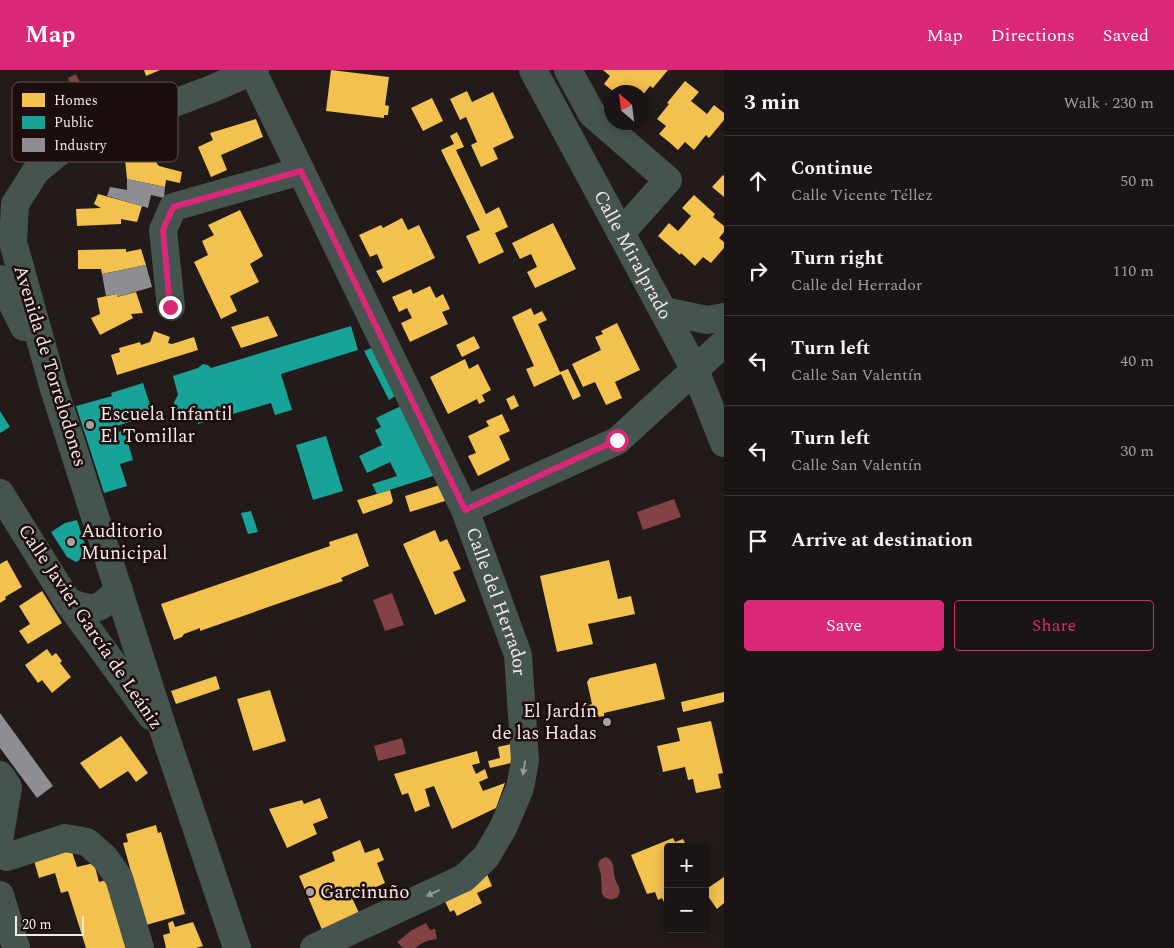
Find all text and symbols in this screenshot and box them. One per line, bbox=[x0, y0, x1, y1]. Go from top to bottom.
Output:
text: Map bbox=[25, 17, 75, 53]
text: Map bbox=[927, 22, 963, 49]
text: Directions bbox=[991, 22, 1075, 49]
text: Saved bbox=[1103, 22, 1149, 49]
legend bbox=[12, 82, 178, 162]
north arrow bbox=[604, 85, 649, 130]
text: 3 min bbox=[744, 87, 800, 119]
text: Homes bbox=[54, 90, 98, 111]
text: Walk · 230 m bbox=[1063, 91, 1154, 115]
text: Public bbox=[54, 112, 94, 133]
text: Industry bbox=[54, 135, 108, 156]
text: Continue bbox=[791, 154, 873, 183]
icon: ahead bbox=[744, 167, 772, 195]
text: 50 m bbox=[1120, 169, 1154, 193]
text: Calle Vicente Téllez bbox=[791, 183, 933, 207]
street label: Calle Miralprado bbox=[586, 185, 680, 325]
text: Turn right bbox=[791, 244, 884, 273]
icon: right bbox=[744, 257, 772, 285]
text: 110 m bbox=[1112, 259, 1154, 283]
street label: Avenida de Torrelodones bbox=[5, 262, 95, 470]
text: Calle del Herrador bbox=[791, 273, 922, 297]
route end bbox=[159, 296, 182, 319]
text: Turn left bbox=[791, 334, 870, 363]
icon: left bbox=[744, 347, 772, 375]
text: 40 m bbox=[1120, 349, 1154, 373]
text: Calle San Valentín bbox=[791, 363, 922, 387]
place label: Escuela Infantil El Tomillar bbox=[100, 400, 233, 451]
marker: Escuela Infantil El Tomillar bbox=[84, 419, 96, 431]
text: Turn left bbox=[791, 424, 870, 453]
route start bbox=[606, 429, 629, 452]
icon: left bbox=[744, 437, 772, 465]
text: 30 m bbox=[1120, 439, 1154, 463]
text: Calle San Valentín bbox=[791, 453, 922, 477]
place label: Auditorio Municipal bbox=[81, 517, 168, 568]
street label: Calle Javier García de Leániz bbox=[10, 518, 170, 736]
street label: Calle del Herrador bbox=[458, 523, 534, 677]
text: Arrive at destination bbox=[791, 526, 973, 555]
icon: arrive bbox=[744, 527, 772, 555]
marker: Auditorio Municipal bbox=[65, 536, 77, 548]
button: Save bbox=[744, 600, 944, 651]
button: Share bbox=[954, 600, 1154, 651]
place label: El Jardín de las Hadas bbox=[492, 697, 597, 748]
marker: El Jardín de las Hadas bbox=[601, 716, 613, 728]
one-way arrow bbox=[519, 760, 527, 776]
map controls bbox=[664, 843, 709, 933]
button: + bbox=[664, 843, 709, 888]
place label: Garcinuño bbox=[320, 878, 410, 907]
marker: Garcinuño bbox=[304, 886, 316, 898]
button: − bbox=[664, 888, 709, 933]
one-way arrow bbox=[426, 889, 440, 897]
scale bar bbox=[15, 913, 84, 936]
text: 20 m bbox=[22, 914, 52, 935]

